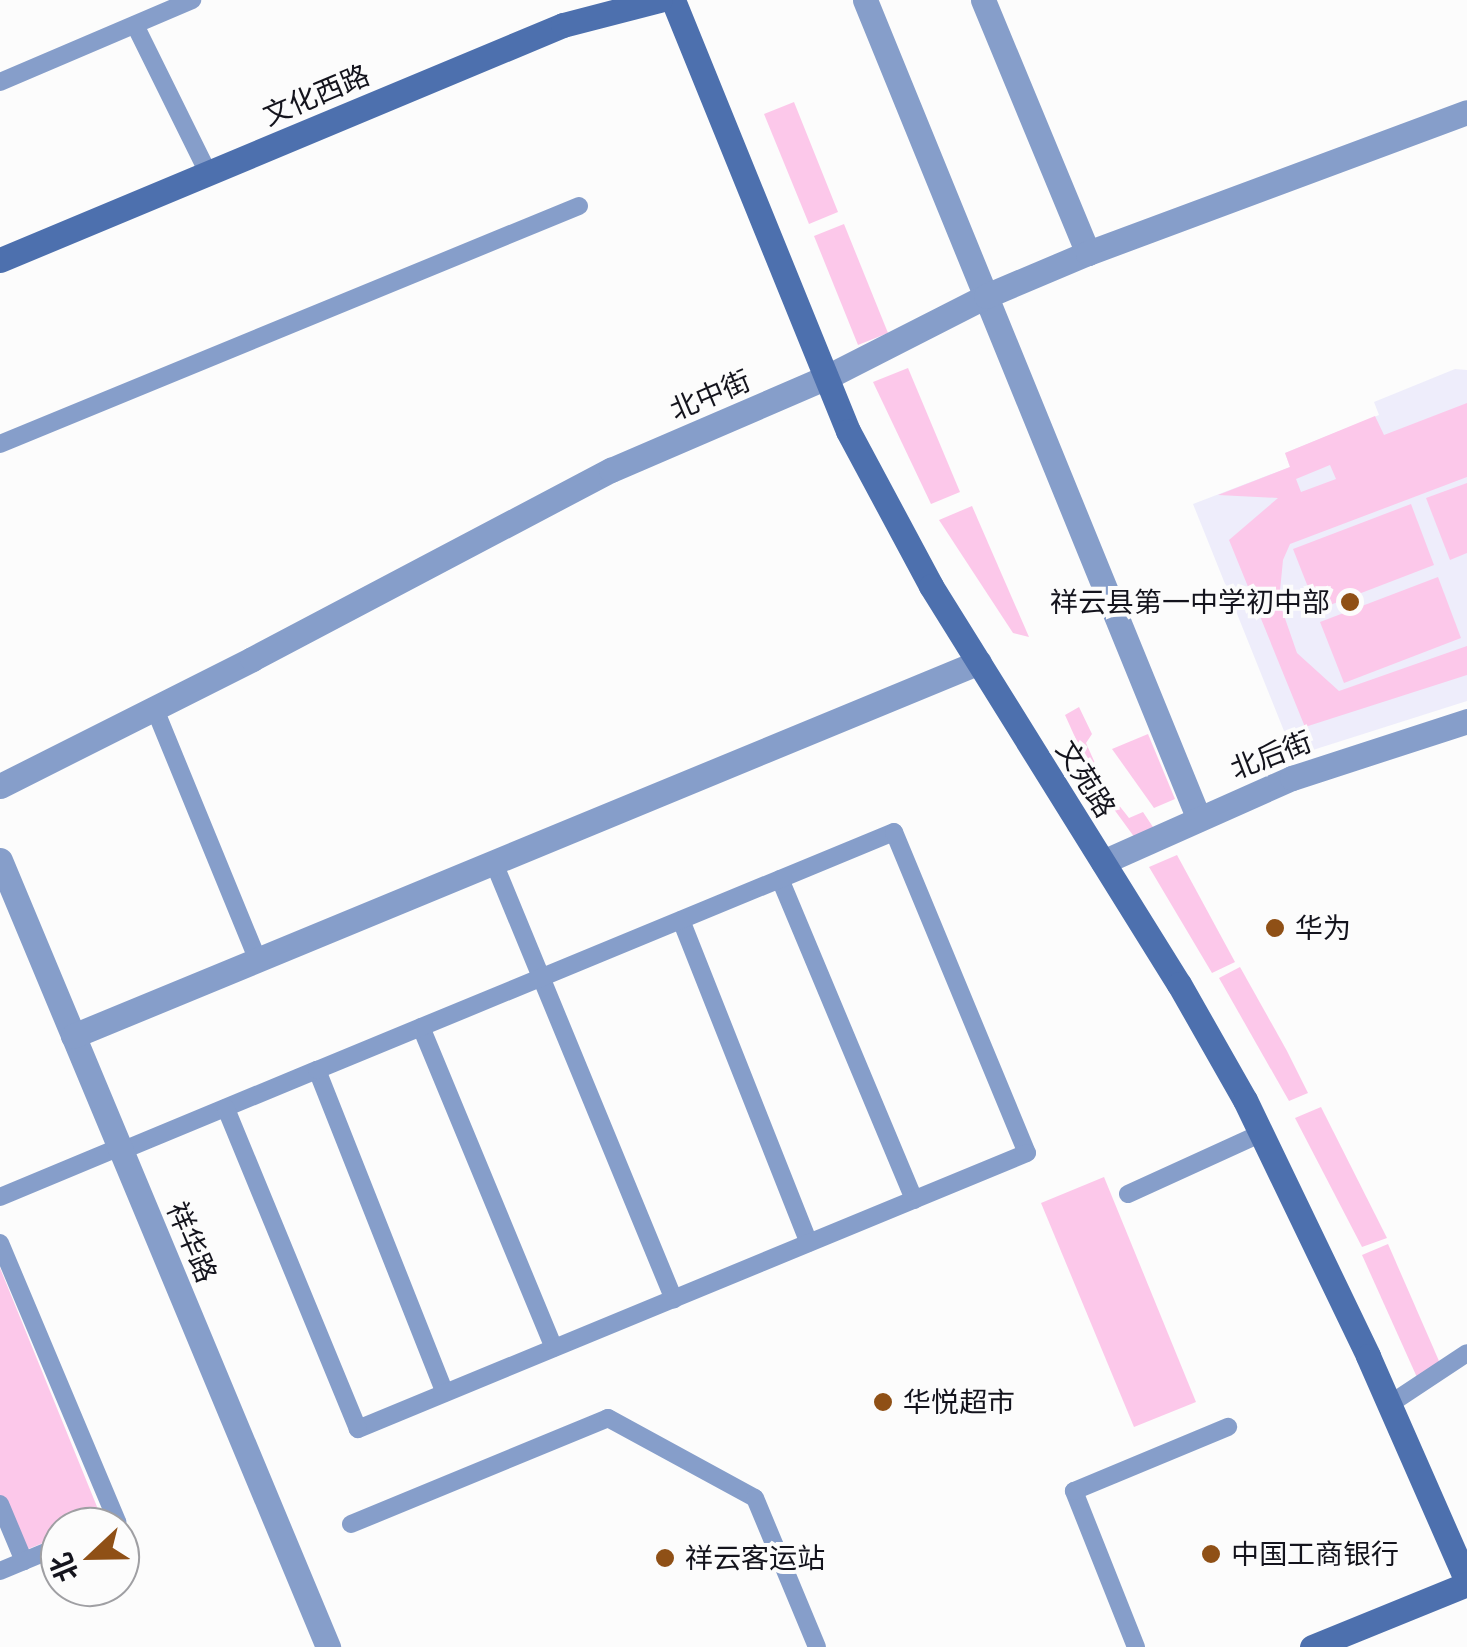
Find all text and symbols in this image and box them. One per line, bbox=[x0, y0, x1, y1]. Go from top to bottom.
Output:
street label: 文化西路 bbox=[258, 58, 374, 132]
street label: 北中街 bbox=[665, 363, 755, 427]
place label: 祥云县第一中学初中部 bbox=[1050, 585, 1330, 619]
marker: 祥云县第一中学初中部 bbox=[1339, 591, 1361, 613]
street label: 北后街 bbox=[1226, 724, 1316, 786]
street label: 文苑路 bbox=[1049, 734, 1123, 824]
place label: 华为 bbox=[1295, 911, 1351, 945]
marker: 华为 bbox=[1264, 917, 1286, 939]
street label: 祥华路 bbox=[160, 1197, 224, 1287]
place label: 华悦超市 bbox=[903, 1385, 1015, 1419]
marker: 华悦超市 bbox=[872, 1391, 894, 1413]
north arrow bbox=[40, 1507, 140, 1607]
place label: 中国工商银行 bbox=[1231, 1537, 1399, 1571]
place label: 祥云客运站 bbox=[685, 1541, 825, 1575]
marker: 中国工商银行 bbox=[1200, 1543, 1222, 1565]
marker: 祥云客运站 bbox=[654, 1547, 676, 1569]
text: 北 bbox=[42, 1548, 85, 1587]

